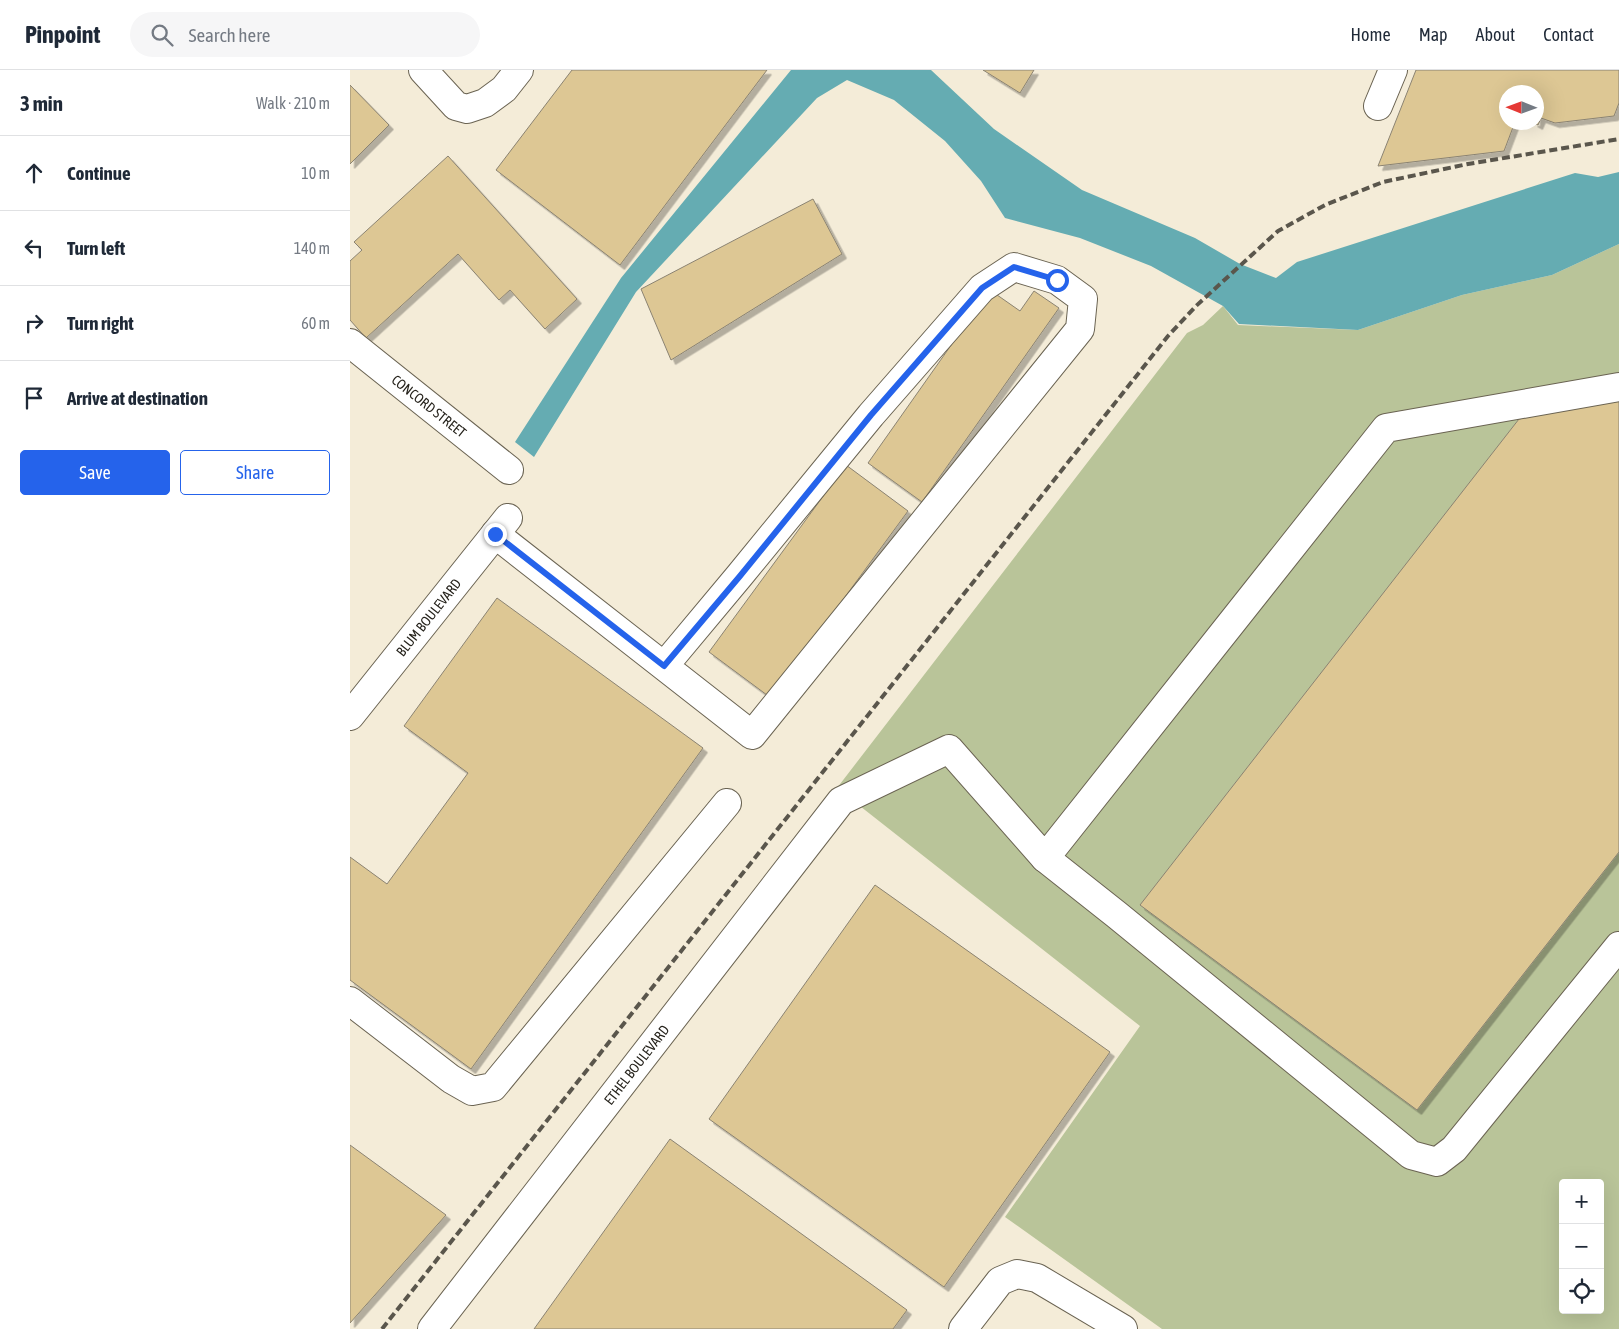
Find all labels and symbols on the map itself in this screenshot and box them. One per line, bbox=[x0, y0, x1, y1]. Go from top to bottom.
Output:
north arrow bbox=[1499, 85, 1544, 130]
route start bbox=[1046, 269, 1069, 292]
street label: CONCORD STREET bbox=[389, 372, 469, 441]
route end bbox=[484, 523, 507, 546]
street label: BLUM BOULEVARD bbox=[393, 575, 464, 659]
street label: ETHEL BOULEVARD bbox=[601, 1022, 672, 1108]

